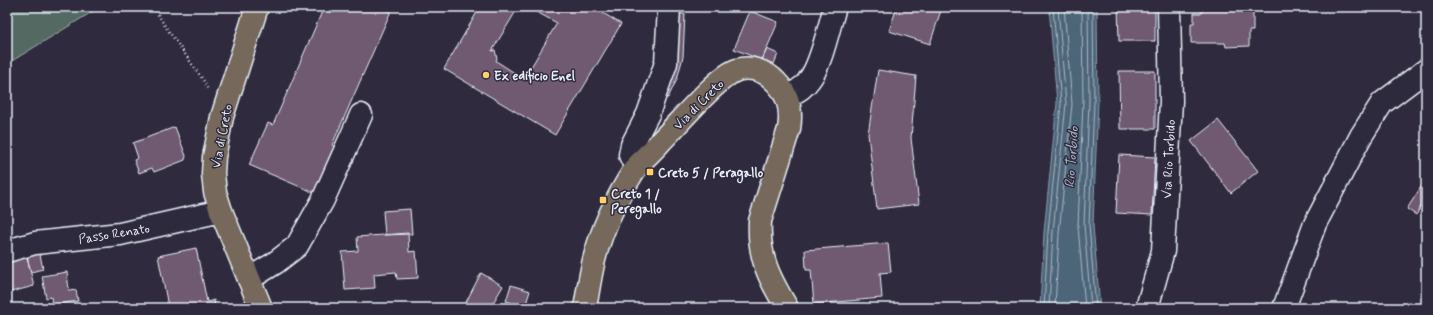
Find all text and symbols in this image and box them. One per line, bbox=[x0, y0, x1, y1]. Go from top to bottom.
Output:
place label: Ex edificio Enel bbox=[494, 68, 576, 85]
marker: Ex edificio Enel bbox=[481, 70, 491, 80]
street label: Via di Creto bbox=[670, 76, 728, 134]
street label: Via di Creto bbox=[208, 103, 237, 170]
street label: Via Rio Torbido bbox=[1159, 119, 1180, 199]
water label: Rio Torbido bbox=[1061, 125, 1083, 188]
place label: Creto 5 / Peragallo bbox=[658, 165, 764, 184]
marker: Creto 5 / Peragallo bbox=[645, 167, 655, 177]
place label: Creto 1 / Peregallo bbox=[611, 186, 662, 220]
marker: Creto 1 / Peregallo bbox=[598, 195, 608, 205]
street label: Passo Renato bbox=[77, 220, 151, 248]

